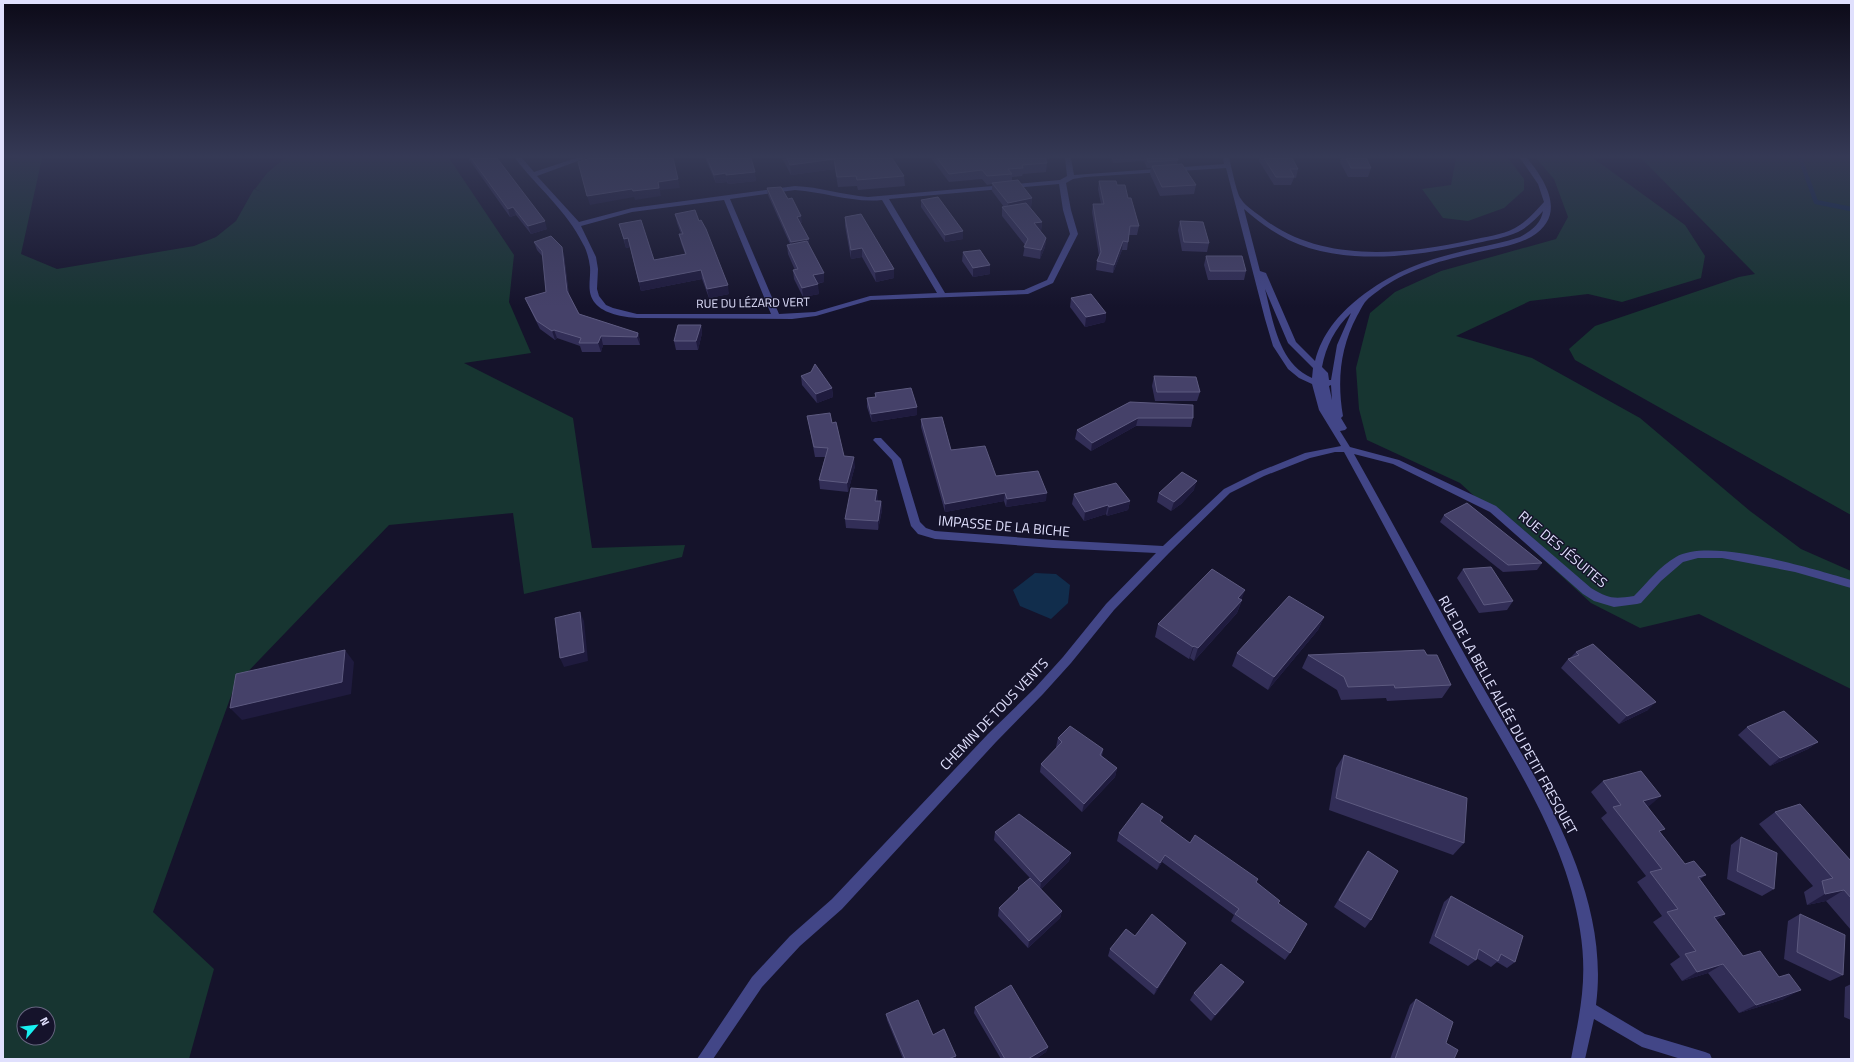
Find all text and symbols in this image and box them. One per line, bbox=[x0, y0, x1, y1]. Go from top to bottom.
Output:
street label: RUE DU LÉZARD VERT bbox=[696, 292, 811, 313]
street label: RUE DES JÉSUITES bbox=[1514, 505, 1612, 592]
street label: IMPASSE DE LA BICHE bbox=[937, 509, 1071, 542]
street label: RUE DE LA BELLE ALLÉE DU PETIT FRESQUET bbox=[1434, 591, 1583, 839]
street label: CHEMIN DE TOUS VENTS bbox=[934, 653, 1053, 774]
north arrow bbox=[16, 1006, 56, 1046]
text: N bbox=[36, 1014, 54, 1028]

